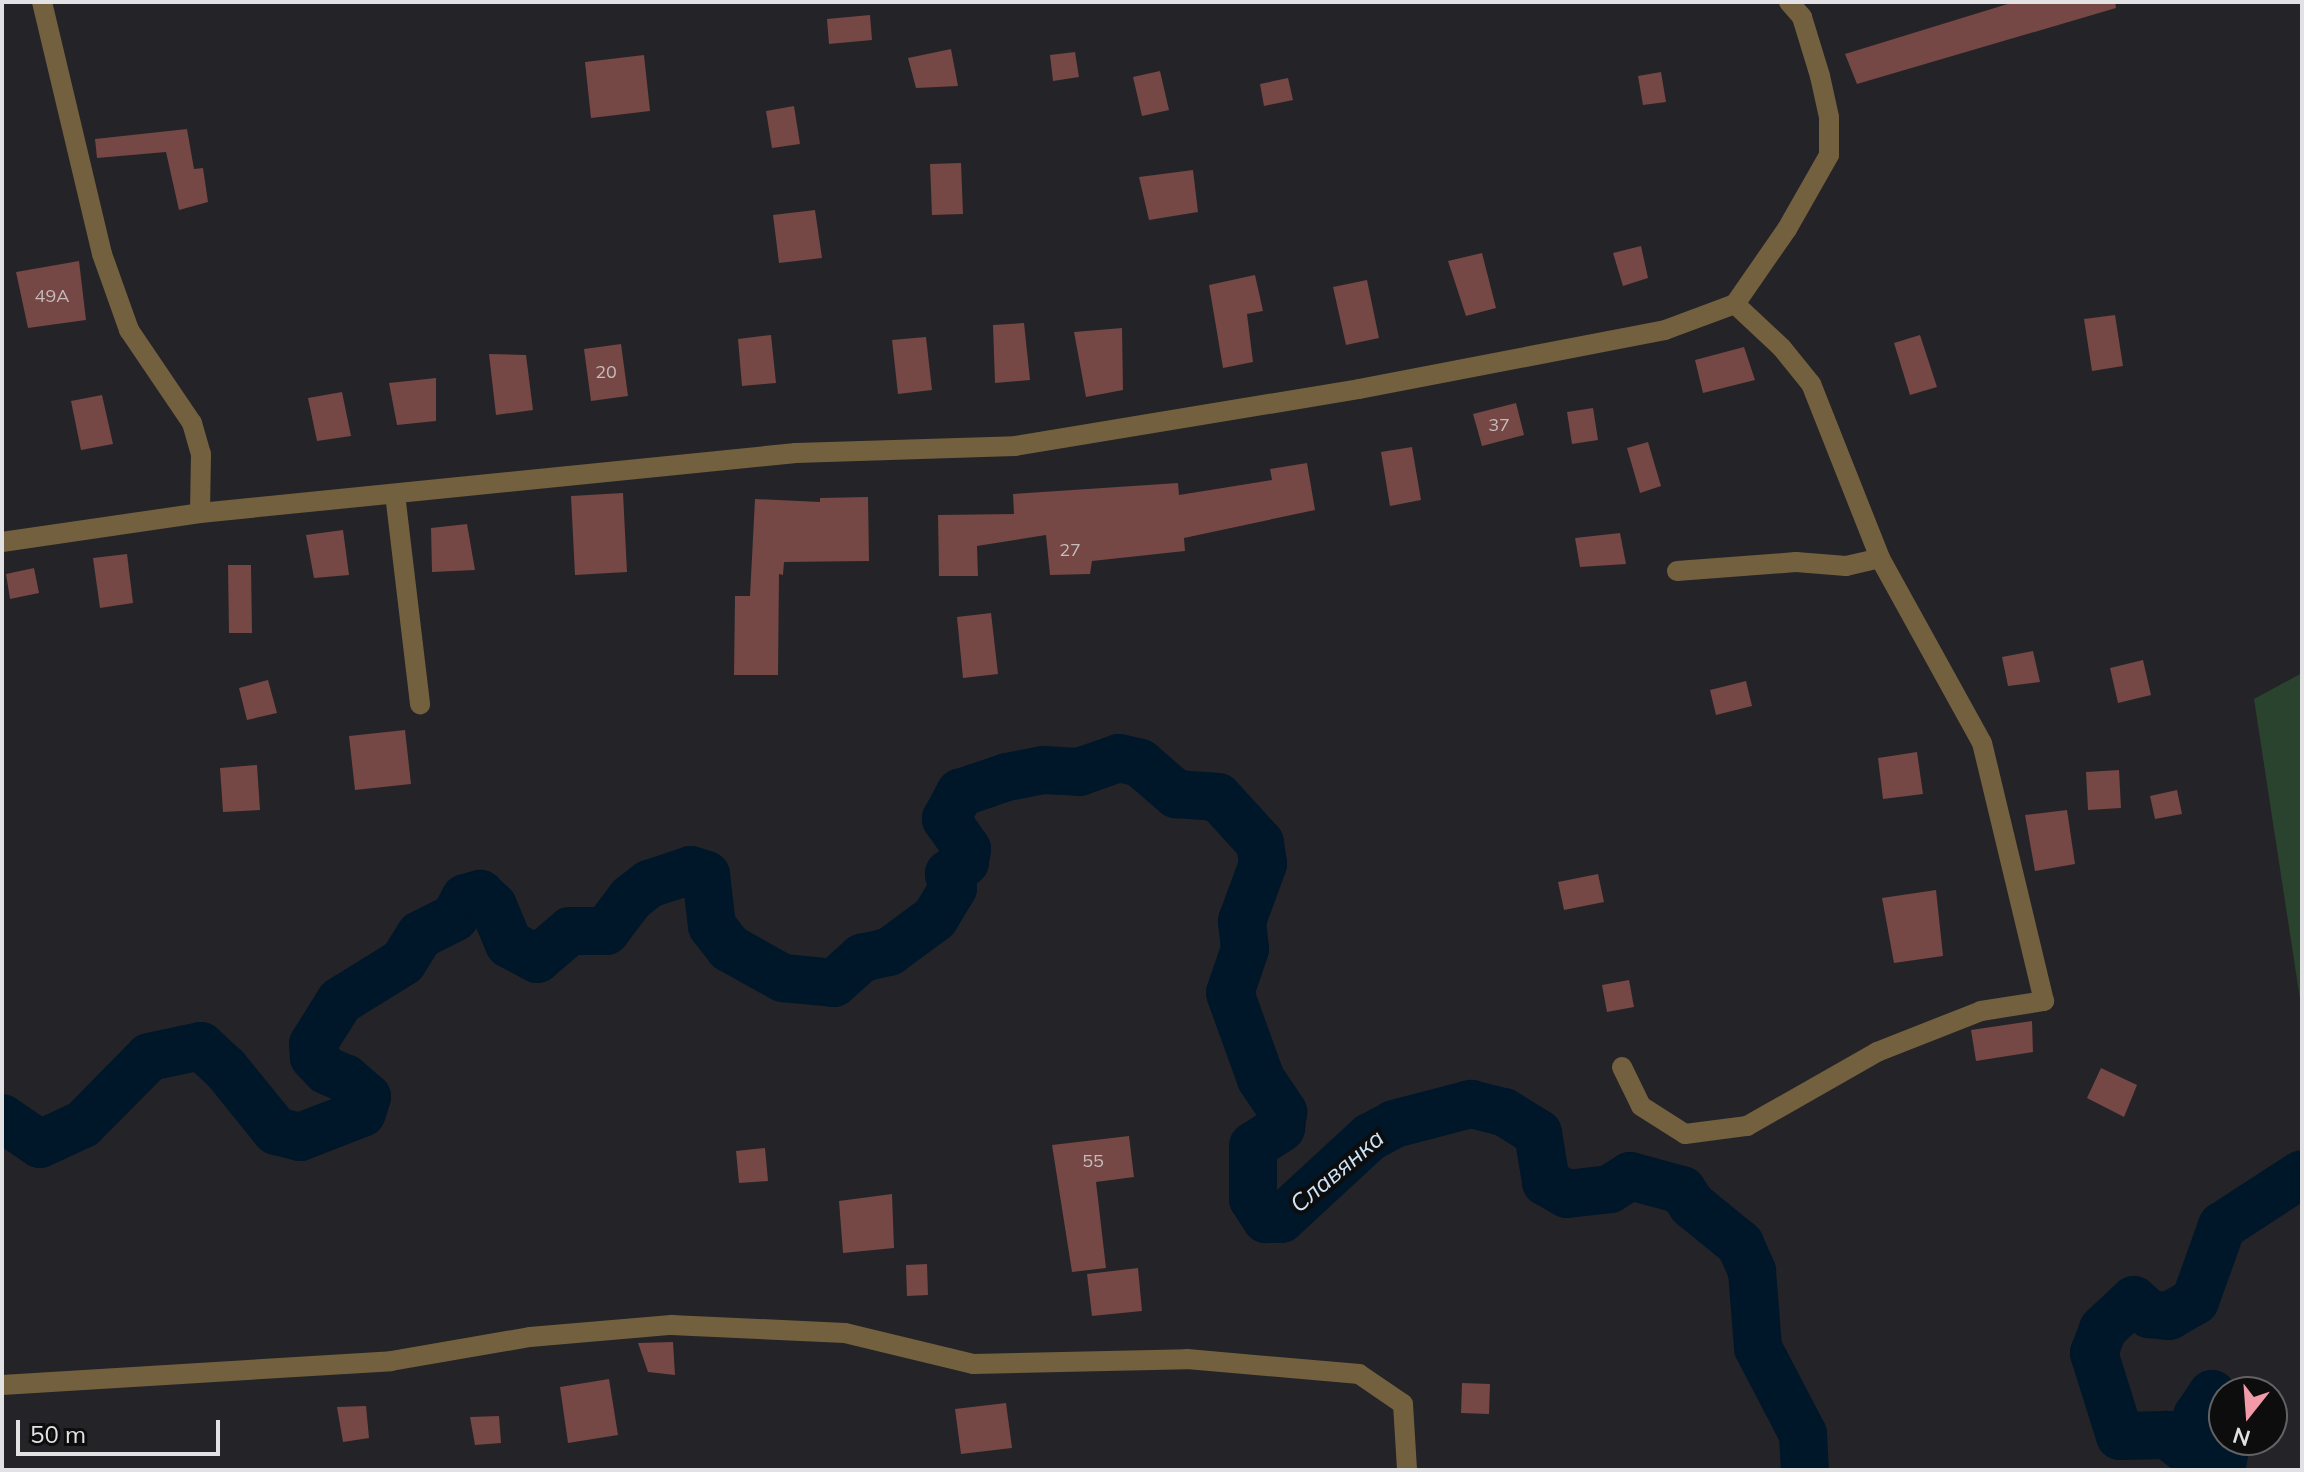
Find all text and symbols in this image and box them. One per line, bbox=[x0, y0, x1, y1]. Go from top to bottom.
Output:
house number: 49А bbox=[35, 285, 69, 307]
house number: 20 bbox=[595, 361, 617, 383]
house number: 37 bbox=[1488, 414, 1510, 436]
house number: 27 bbox=[1059, 539, 1081, 561]
water label: Славянка bbox=[1284, 1123, 1390, 1219]
house number: 55 bbox=[1082, 1150, 1104, 1172]
north arrow bbox=[2208, 1376, 2288, 1456]
scale bar bbox=[20, 1404, 224, 1454]
text: 50 m bbox=[30, 1419, 86, 1449]
text: N bbox=[2230, 1421, 2254, 1453]

